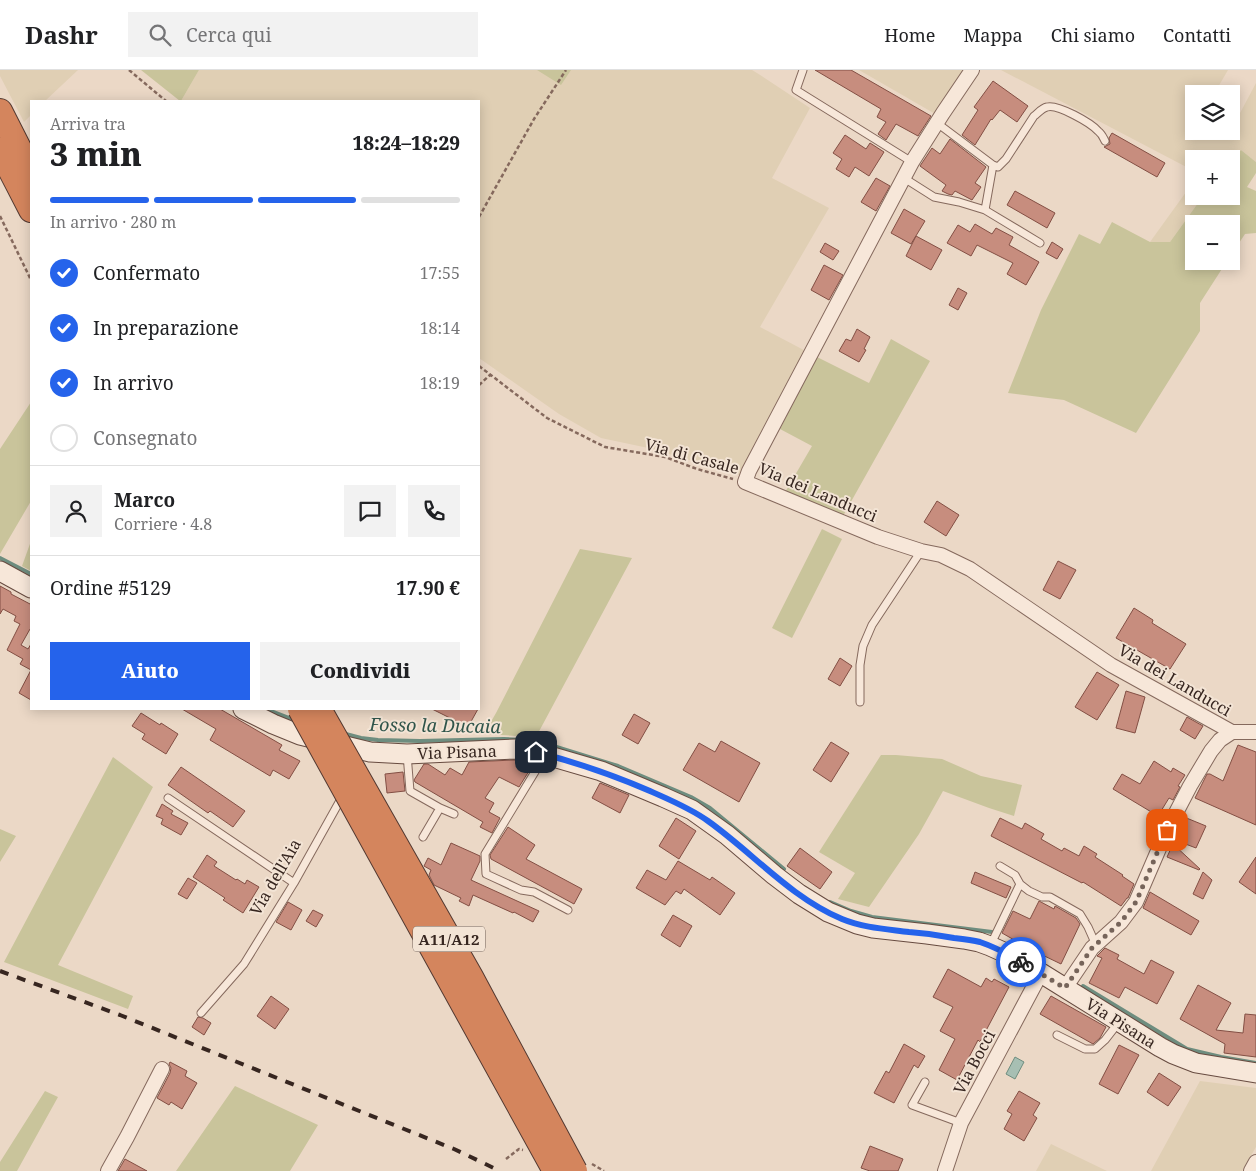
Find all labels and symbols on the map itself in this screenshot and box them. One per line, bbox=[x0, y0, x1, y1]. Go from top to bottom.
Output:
street label: Via di Casale bbox=[642, 433, 742, 479]
street label: Via dei Landucci bbox=[755, 457, 881, 527]
street label: Via dei Landucci bbox=[1115, 639, 1235, 721]
water label: Fosso la Ducaia bbox=[368, 712, 501, 738]
pin bbox=[515, 731, 557, 773]
street label: Via Pisana bbox=[417, 740, 497, 764]
pin bbox=[1146, 809, 1188, 851]
street label: Via dell'Aia bbox=[244, 835, 306, 919]
road number: A11/A12 bbox=[413, 926, 485, 952]
courier bbox=[996, 937, 1046, 987]
street label: Via Pisana bbox=[1081, 993, 1161, 1053]
street label: Via Bocci bbox=[948, 1026, 1000, 1098]

